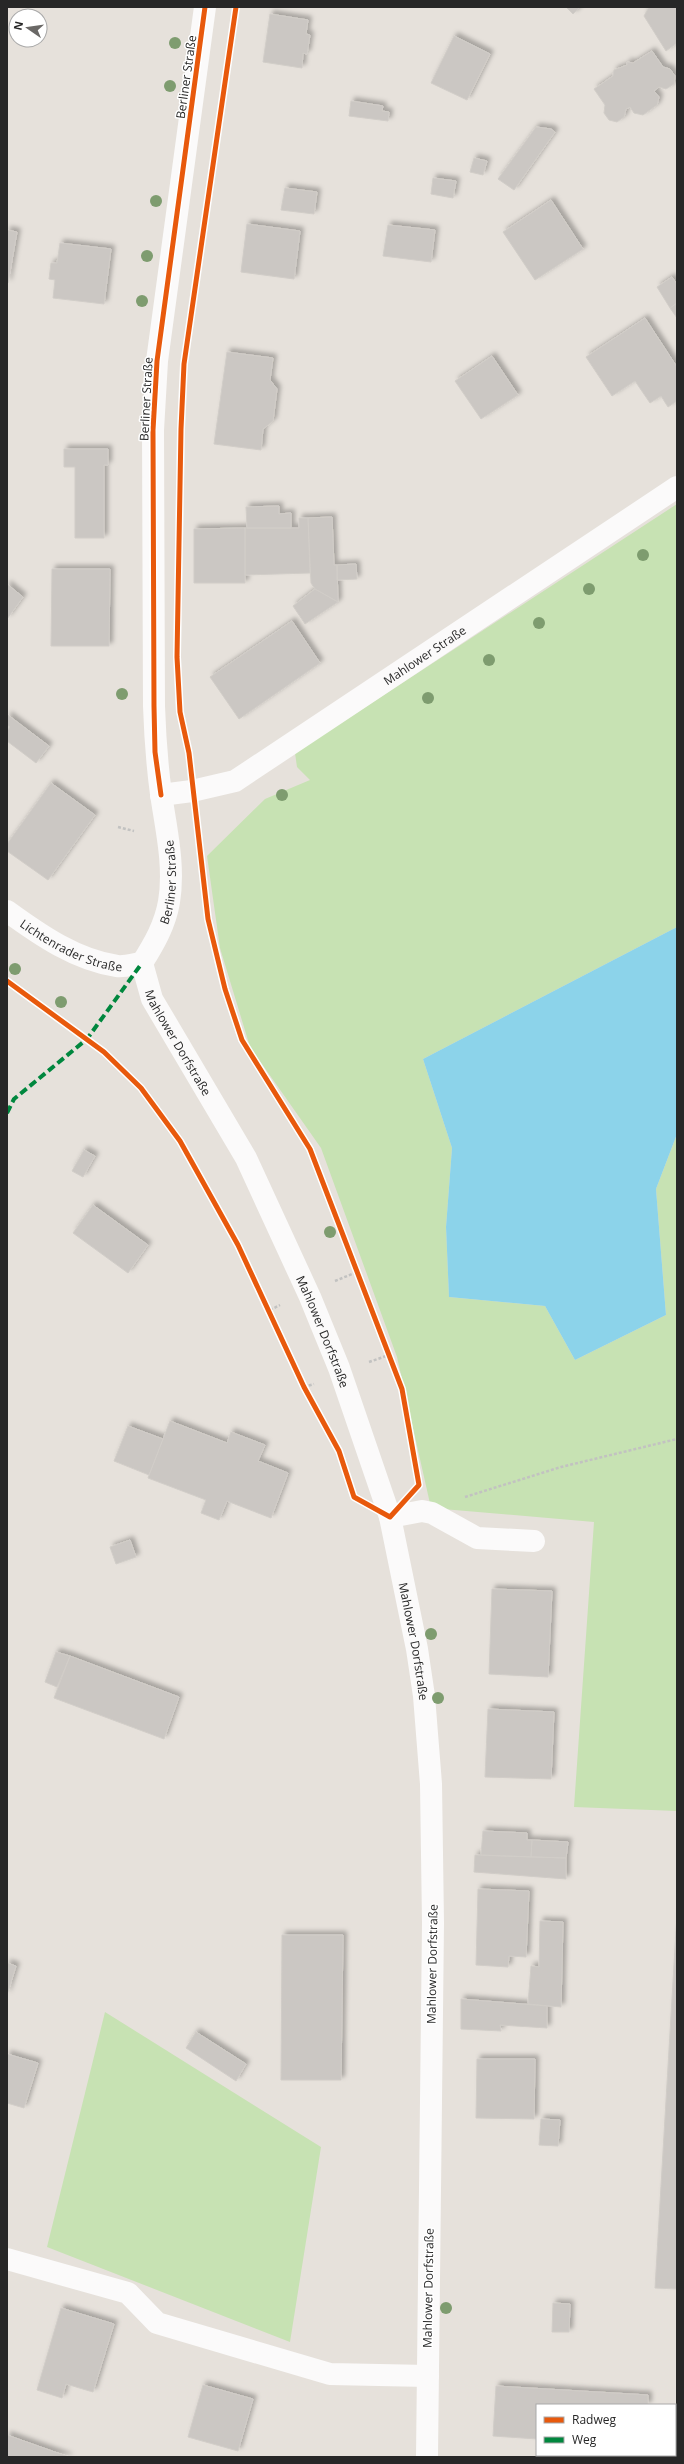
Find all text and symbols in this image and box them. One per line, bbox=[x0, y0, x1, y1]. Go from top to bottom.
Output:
north arrow bbox=[8, 8, 48, 48]
text: N bbox=[9, 20, 26, 32]
street label: Berliner Straße bbox=[172, 34, 200, 120]
street label: Berliner Straße bbox=[135, 356, 157, 441]
street label: Mahlower Straße bbox=[380, 621, 469, 689]
street label: Berliner Straße bbox=[155, 839, 180, 926]
street label: Lichtenrader Straße bbox=[17, 915, 123, 975]
street label: Mahlower Dorfstraße bbox=[141, 988, 216, 1099]
street label: Mahlower Dorfstraße bbox=[293, 1273, 354, 1390]
street label: Mahlower Dorfstraße bbox=[395, 1581, 433, 1701]
street label: Mahlower Dorfstraße bbox=[422, 1904, 442, 2024]
street label: Mahlower Dorfstraße bbox=[418, 2228, 438, 2348]
legend bbox=[536, 2404, 676, 2456]
text: Radweg bbox=[572, 2411, 616, 2428]
text: Weg bbox=[572, 2431, 597, 2448]

